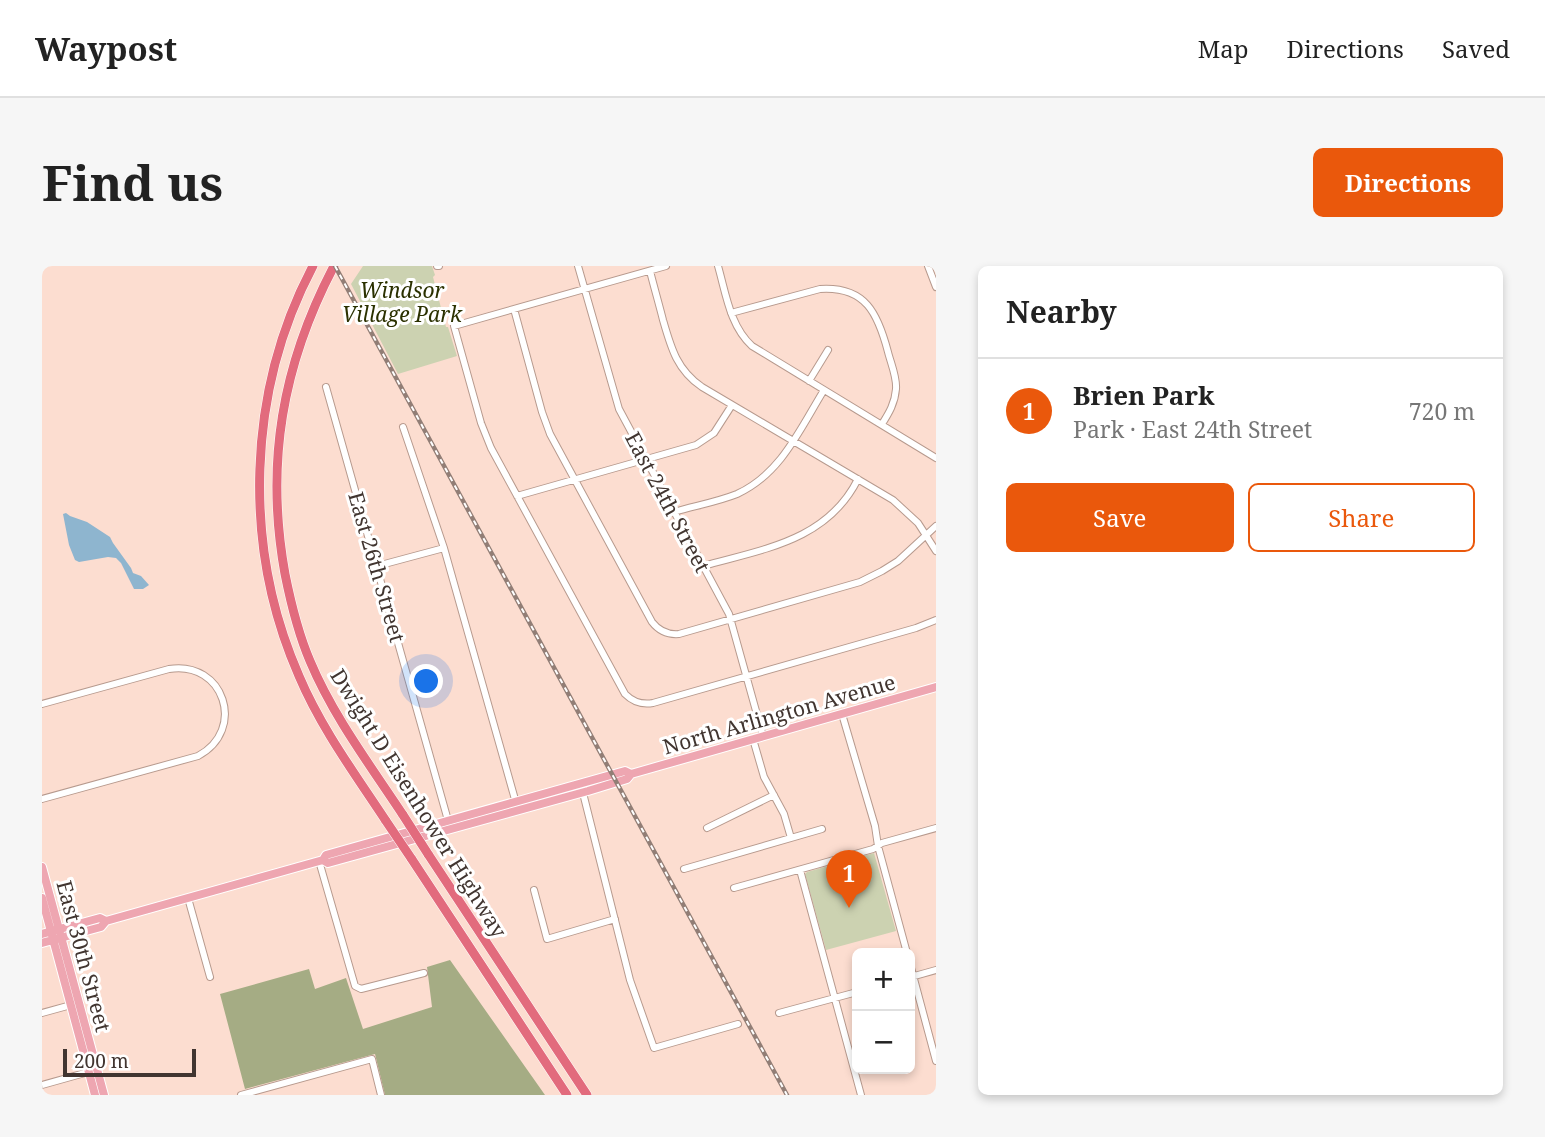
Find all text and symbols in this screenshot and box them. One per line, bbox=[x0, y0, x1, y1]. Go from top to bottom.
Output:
text: Waypost bbox=[35, 26, 177, 71]
text: Map bbox=[1198, 32, 1249, 65]
text: Directions bbox=[1287, 32, 1404, 65]
text: Saved bbox=[1442, 32, 1510, 65]
button: Directions bbox=[1313, 148, 1503, 217]
text: Find us bbox=[42, 149, 223, 215]
park label: Windsor Village Park bbox=[342, 276, 463, 328]
text: Nearby bbox=[1006, 291, 1117, 332]
text: Brien Park bbox=[1073, 377, 1215, 413]
text: 1 bbox=[1023, 395, 1036, 427]
text: 720 m bbox=[1409, 395, 1475, 427]
text: Park · East 24th Street bbox=[1073, 413, 1312, 445]
street label: East 24th Street bbox=[619, 427, 717, 577]
button: Save bbox=[1006, 483, 1234, 552]
button: Share bbox=[1248, 483, 1475, 552]
street label: East 26th Street bbox=[342, 488, 412, 646]
street label: Dwight D Eisenhower Highway bbox=[324, 663, 514, 943]
your location bbox=[409, 664, 443, 698]
street label: North Arlington Avenue bbox=[660, 667, 898, 761]
pin: 1 bbox=[826, 850, 872, 908]
street label: East 30th Street bbox=[50, 877, 118, 1035]
map controls bbox=[852, 948, 915, 1074]
button: + bbox=[852, 948, 915, 1011]
button: − bbox=[852, 1011, 915, 1074]
scale bar bbox=[63, 1046, 196, 1078]
text: 200 m bbox=[74, 1048, 129, 1074]

